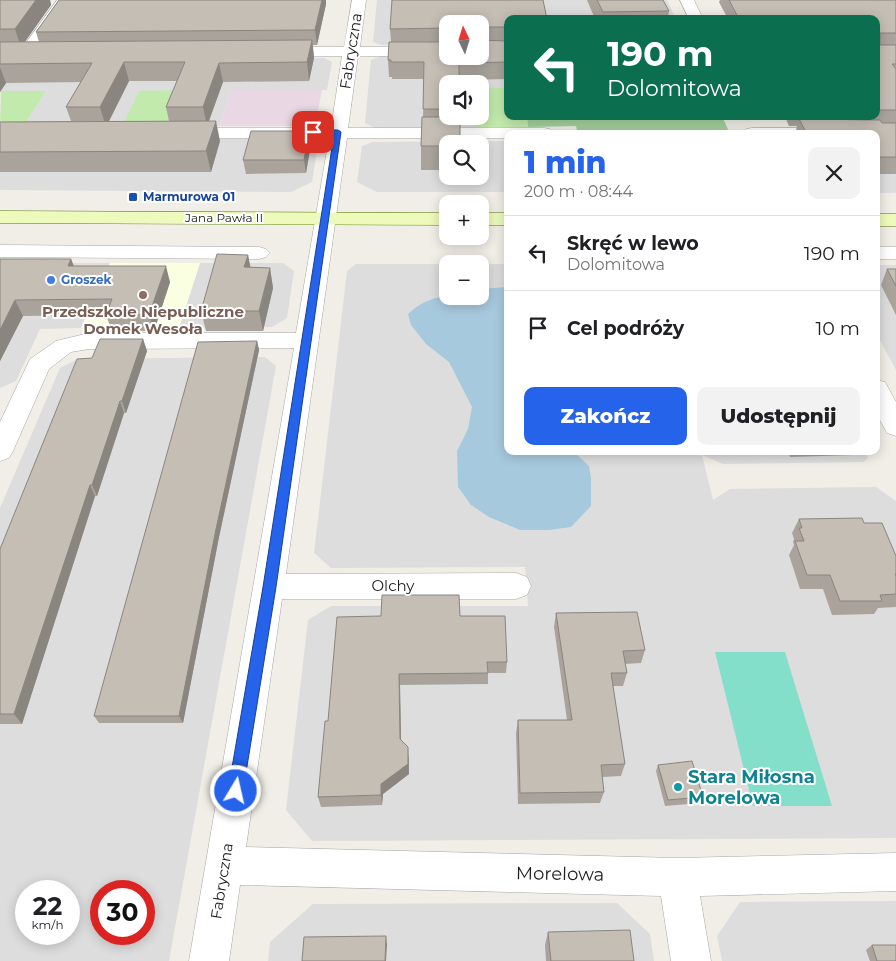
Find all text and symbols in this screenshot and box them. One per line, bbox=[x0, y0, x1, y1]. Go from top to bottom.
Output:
street label: Fabryczna bbox=[335, 11, 366, 90]
north arrow bbox=[439, 15, 489, 65]
map controls bbox=[439, 15, 489, 305]
text: 190 m bbox=[607, 32, 713, 75]
icon: left bbox=[524, 35, 589, 100]
button: sound bbox=[439, 75, 489, 125]
text: Dolomitowa bbox=[607, 75, 742, 102]
pin bbox=[292, 111, 334, 153]
icon: arrive bbox=[299, 118, 327, 146]
button: search bbox=[439, 135, 489, 185]
text: 1 min bbox=[524, 144, 607, 181]
button: close bbox=[808, 147, 860, 199]
text: 200 m · 08:44 bbox=[524, 182, 633, 201]
place label: Marmurowa 01 bbox=[143, 189, 235, 204]
marker: Marmurowa 01 bbox=[127, 191, 139, 203]
button: + bbox=[439, 195, 489, 245]
street label: Jana Pawła II bbox=[184, 210, 263, 225]
text: Skręć w lewo bbox=[567, 232, 699, 255]
icon: left bbox=[524, 239, 552, 267]
text: 190 m bbox=[804, 242, 860, 265]
button: − bbox=[439, 255, 489, 305]
text: Dolomitowa bbox=[567, 255, 665, 274]
place label: Groszek bbox=[61, 272, 112, 287]
marker: Groszek bbox=[45, 274, 57, 286]
marker: Przedszkole Niepubliczne Domek Wesoła bbox=[137, 289, 149, 301]
place label: Przedszkole Niepubliczne Domek Wesoła bbox=[42, 302, 244, 338]
icon: arrive bbox=[524, 314, 552, 342]
text: Cel podróży bbox=[567, 317, 684, 340]
text: 10 m bbox=[815, 317, 860, 340]
button: Zakończ bbox=[524, 387, 687, 445]
button: Udostępnij bbox=[697, 387, 860, 445]
street label: Olchy bbox=[372, 576, 415, 595]
position arrow bbox=[209, 764, 261, 816]
place label: Stara Miłosna Morelowa bbox=[688, 766, 815, 809]
marker: Stara Miłosna Morelowa bbox=[672, 781, 684, 793]
street label: Fabryczna bbox=[206, 841, 237, 920]
street label: Morelowa bbox=[516, 862, 604, 886]
speed limit sign: 30 bbox=[90, 880, 155, 945]
text: 22 bbox=[33, 891, 62, 921]
text: km/h bbox=[31, 917, 64, 932]

